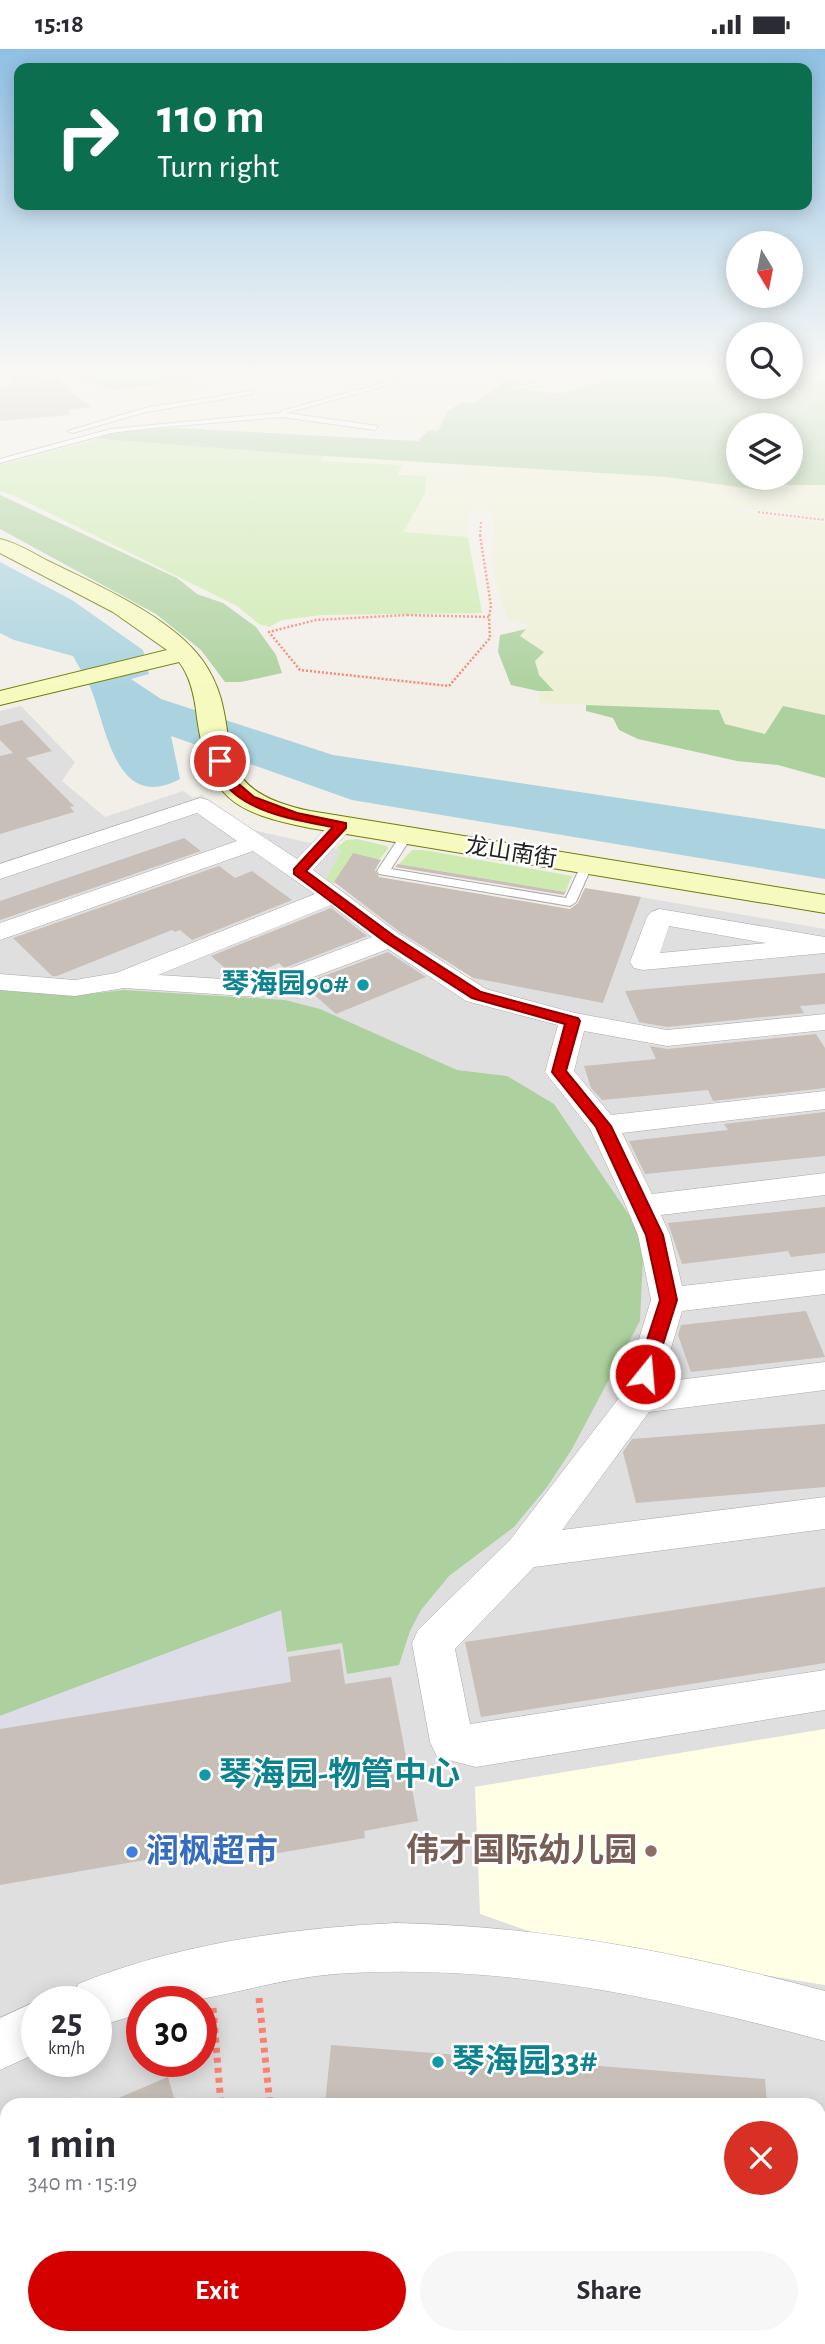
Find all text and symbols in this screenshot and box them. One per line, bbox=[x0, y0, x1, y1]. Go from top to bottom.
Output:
text: 15:18 bbox=[35, 11, 84, 37]
icon: right bbox=[42, 91, 133, 182]
text: 110 m bbox=[157, 93, 265, 142]
text: Turn right bbox=[157, 151, 279, 183]
north arrow bbox=[726, 231, 803, 308]
map controls bbox=[726, 231, 803, 490]
button: search bbox=[726, 322, 803, 399]
button: layers bbox=[726, 413, 803, 490]
pin bbox=[190, 731, 250, 791]
icon: arrive bbox=[201, 742, 239, 780]
street label: 龙山南街 bbox=[464, 832, 559, 872]
place label: 琴海园90# bbox=[222, 969, 349, 999]
marker: 琴海园90# bbox=[355, 977, 371, 993]
position arrow bbox=[608, 1337, 682, 1411]
place label: 琴海园-物管中心 bbox=[219, 1756, 460, 1792]
marker: 琴海园-物管中心 bbox=[197, 1767, 213, 1783]
place label: 伟才国际幼儿园 bbox=[406, 1832, 637, 1868]
place label: 润枫超市 bbox=[146, 1833, 278, 1869]
marker: 伟才国际幼儿园 bbox=[643, 1843, 659, 1859]
marker: 润枫超市 bbox=[124, 1844, 140, 1860]
speed limit sign: 30 bbox=[126, 1986, 217, 2077]
text: 25 bbox=[51, 2005, 82, 2040]
text: km/h bbox=[48, 2040, 85, 2058]
place label: 琴海园33# bbox=[452, 2044, 598, 2079]
marker: 琴海园33# bbox=[430, 2054, 446, 2070]
button: close bbox=[724, 2121, 798, 2195]
text: 1 min bbox=[28, 2123, 117, 2165]
text: 340 m · 15:19 bbox=[28, 2172, 137, 2195]
button: Exit bbox=[28, 2251, 406, 2331]
button: Share bbox=[420, 2251, 798, 2331]

